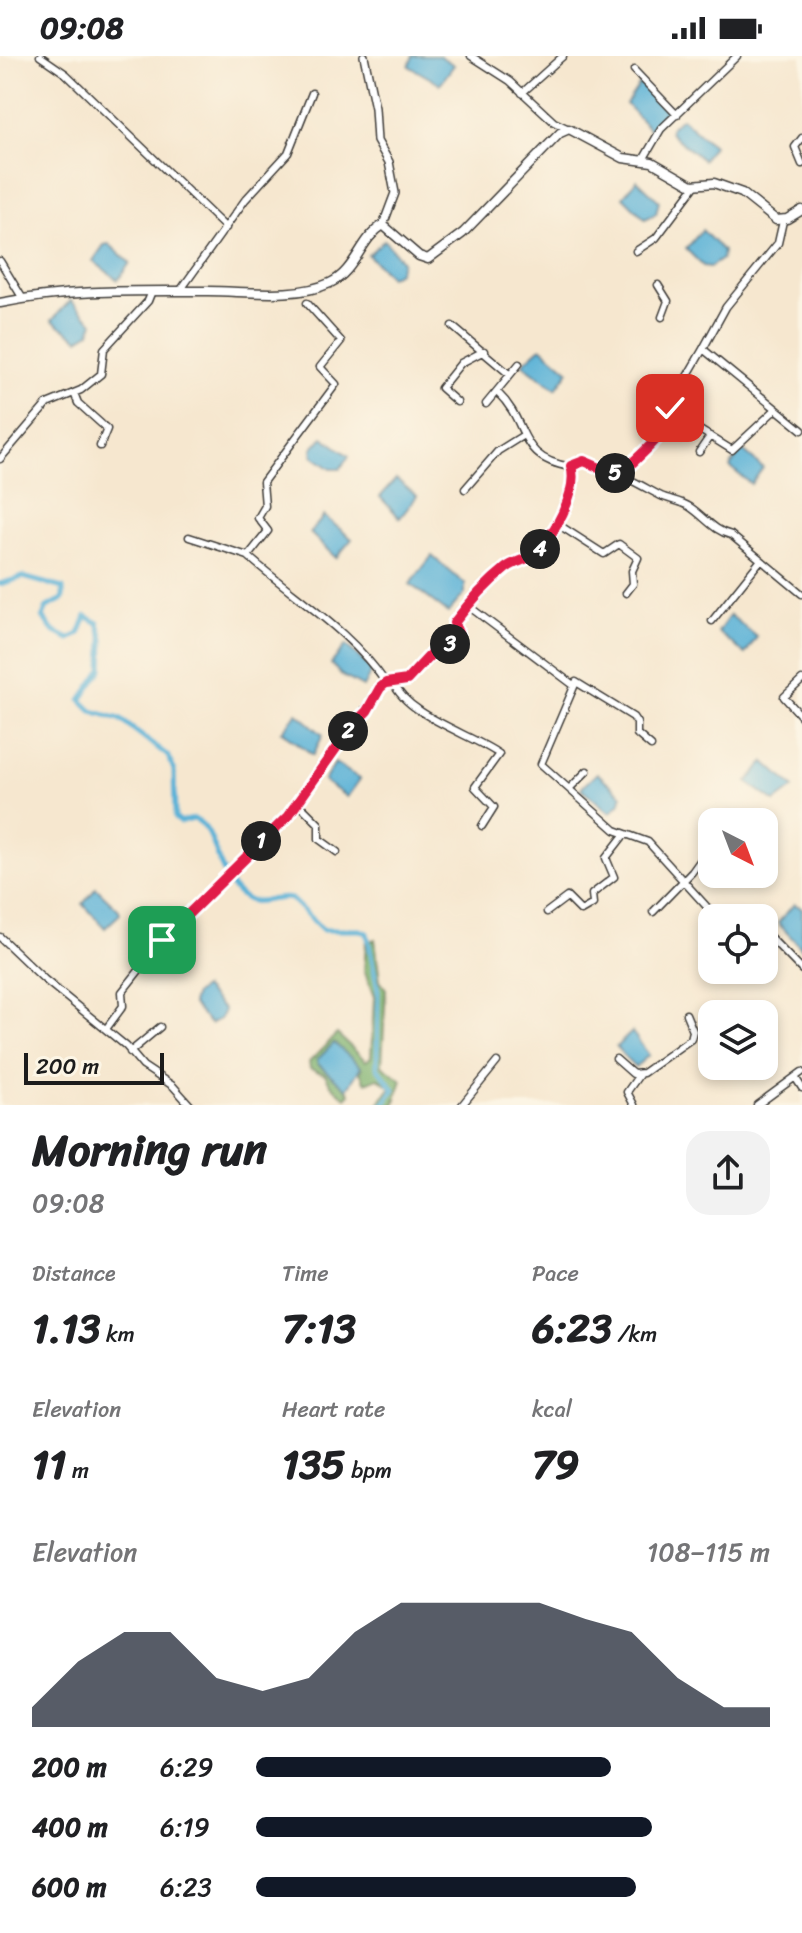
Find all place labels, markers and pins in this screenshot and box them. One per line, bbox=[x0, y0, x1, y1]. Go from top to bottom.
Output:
pin bbox=[636, 374, 704, 442]
pin: 5 bbox=[595, 453, 635, 493]
pin: 4 bbox=[520, 529, 560, 569]
pin: 3 bbox=[430, 624, 470, 664]
pin: 2 bbox=[328, 711, 368, 751]
pin: 1 bbox=[241, 821, 281, 861]
pin bbox=[128, 906, 196, 974]

